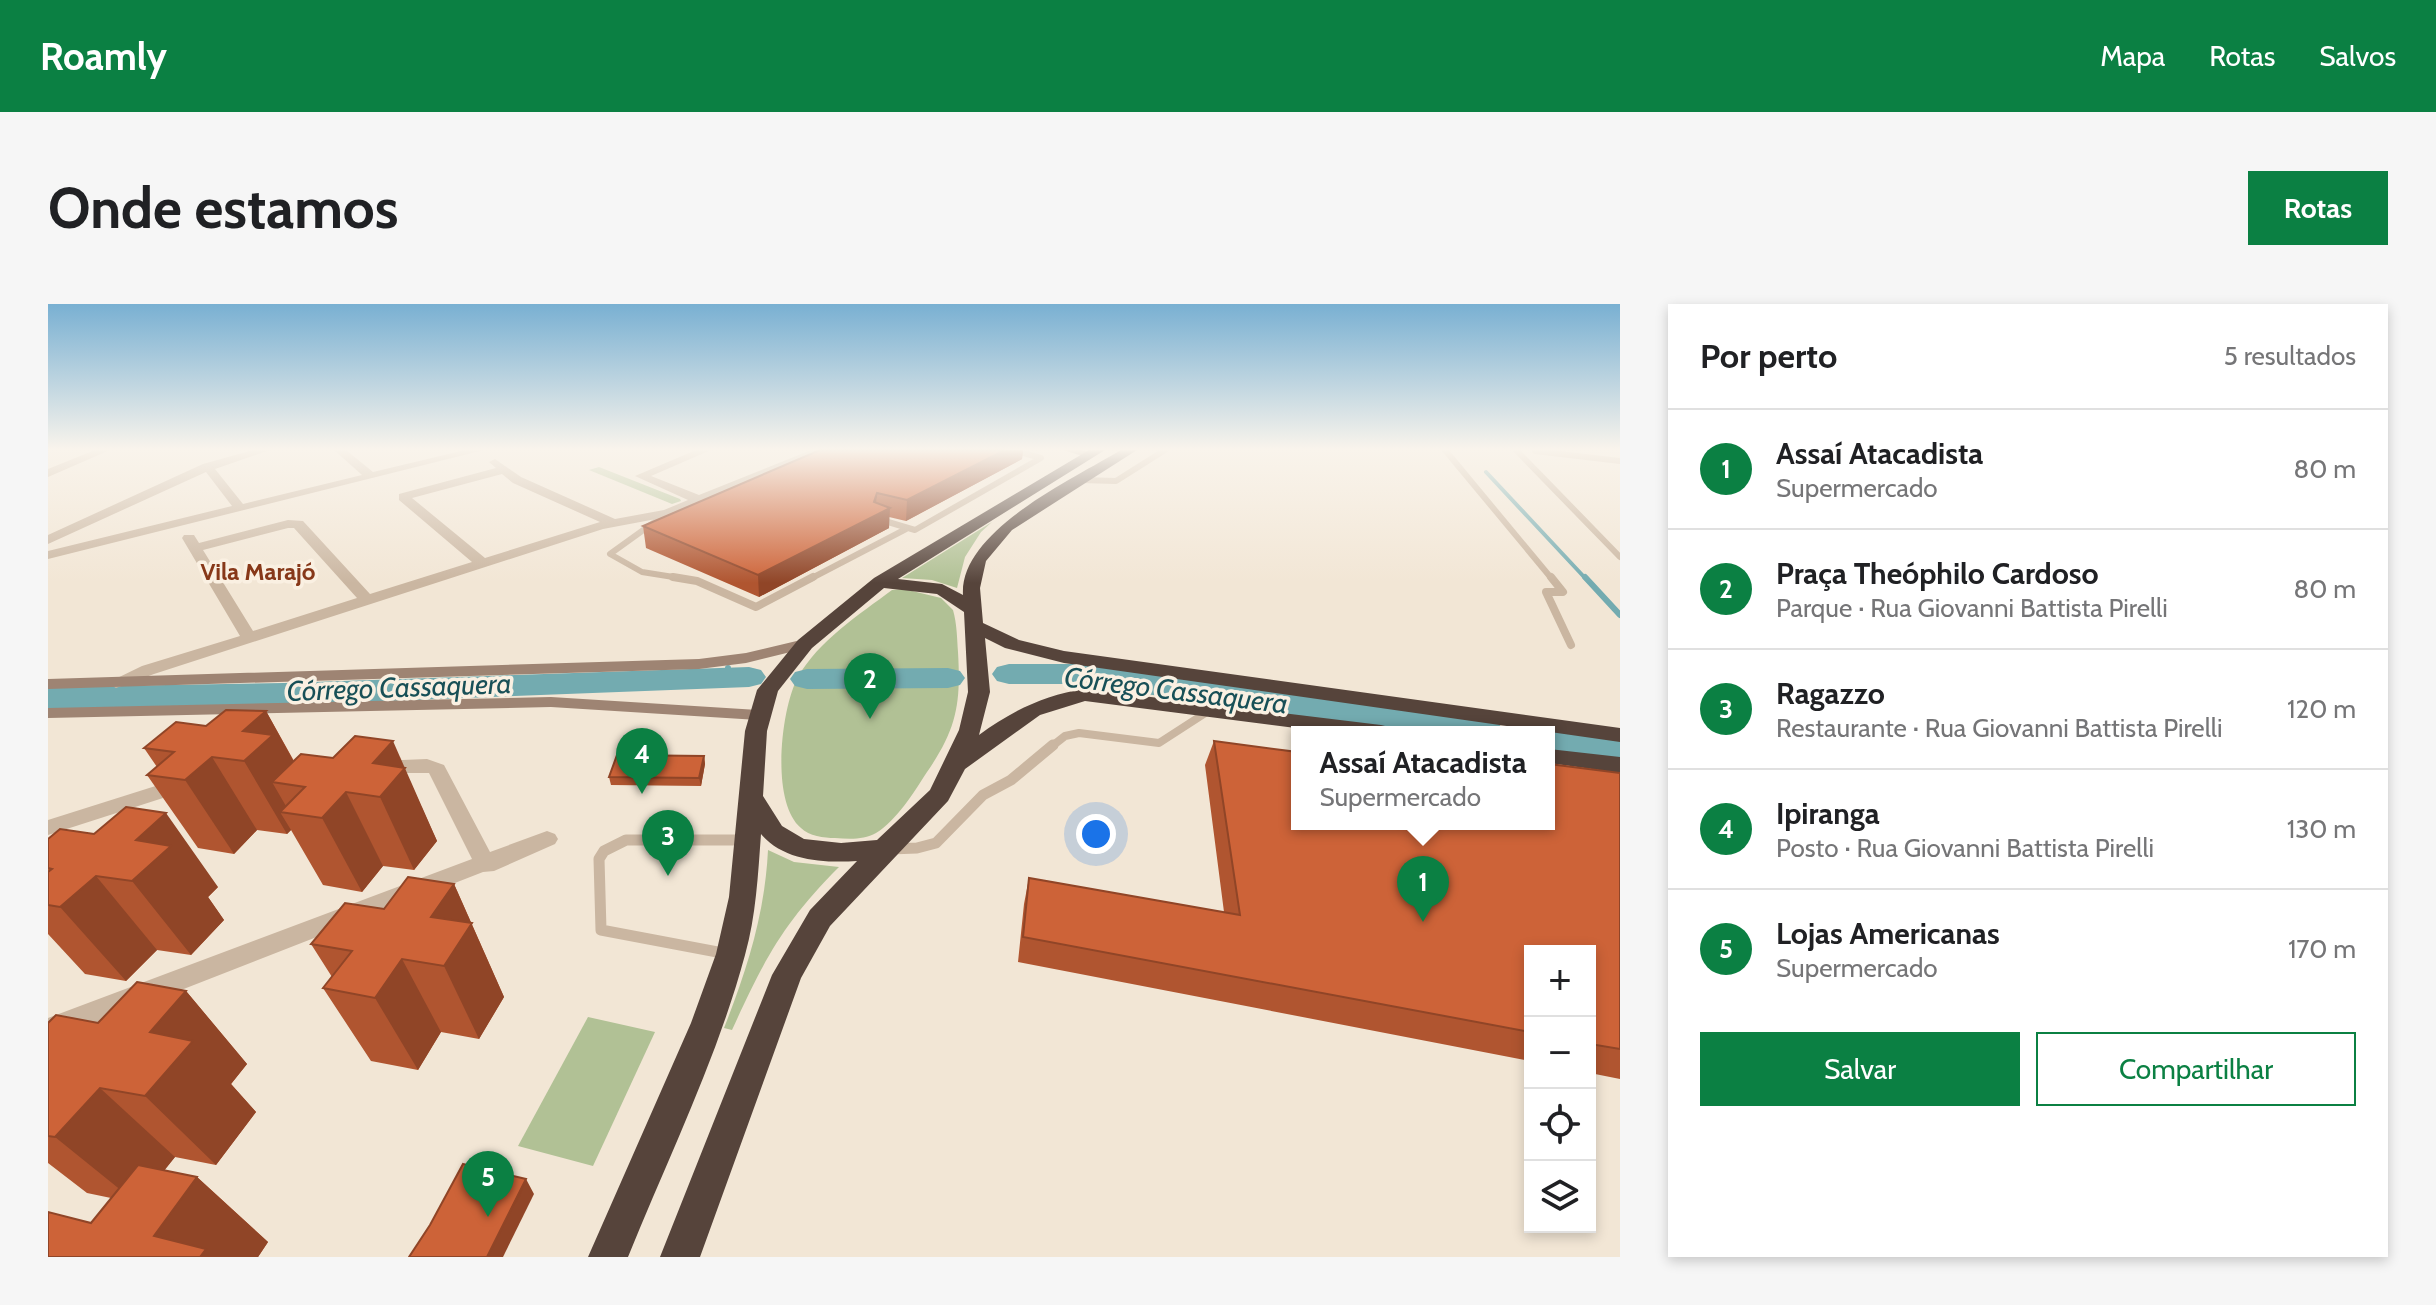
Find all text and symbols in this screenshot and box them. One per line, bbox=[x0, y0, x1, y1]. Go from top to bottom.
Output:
text: Roamly bbox=[40, 33, 167, 80]
text: Mapa bbox=[2100, 39, 2165, 73]
text: Rotas bbox=[2209, 39, 2275, 73]
text: Salvos bbox=[2319, 39, 2396, 73]
button: Rotas bbox=[2248, 171, 2388, 245]
text: Onde estamos bbox=[48, 174, 398, 242]
text: Por perto bbox=[1700, 335, 1837, 377]
text: 5 resultados bbox=[2224, 340, 2356, 372]
text: Assaí Atacadista bbox=[1776, 435, 1983, 472]
text: 1 bbox=[1721, 453, 1731, 485]
text: 80 m bbox=[2293, 453, 2356, 485]
text: Supermercado bbox=[1776, 472, 1938, 504]
text: Praça Theóphilo Cardoso bbox=[1776, 555, 2099, 592]
district label: Vila Marajó bbox=[200, 557, 316, 586]
text: 2 bbox=[1719, 573, 1733, 605]
text: 80 m bbox=[2293, 573, 2356, 605]
text: Parque · Rua Giovanni Battista Pirelli bbox=[1776, 592, 2168, 624]
pin: 2 bbox=[844, 653, 896, 719]
water label: Córrego Cassaquera bbox=[1062, 659, 1290, 721]
water label: Córrego Cassaquera bbox=[286, 666, 512, 708]
text: Ragazzo bbox=[1776, 675, 1885, 712]
text: 3 bbox=[1719, 693, 1733, 725]
text: 120 m bbox=[2287, 693, 2356, 725]
text: Restaurante · Rua Giovanni Battista Pirelli bbox=[1776, 712, 2222, 744]
popup bbox=[1291, 726, 1555, 830]
pin: 4 bbox=[616, 728, 668, 794]
text: Assaí Atacadista bbox=[1319, 744, 1527, 781]
text: Supermercado bbox=[1319, 781, 1481, 813]
text: Ipiranga bbox=[1776, 795, 1880, 832]
pin: 3 bbox=[642, 810, 694, 876]
text: 4 bbox=[1718, 813, 1734, 845]
text: 130 m bbox=[2287, 813, 2356, 845]
your location bbox=[1076, 814, 1116, 854]
text: Posto · Rua Giovanni Battista Pirelli bbox=[1776, 832, 2154, 864]
pin: 1 bbox=[1397, 856, 1449, 922]
text: Lojas Americanas bbox=[1776, 915, 2000, 952]
text: 5 bbox=[1719, 933, 1733, 965]
text: 170 m bbox=[2288, 933, 2356, 965]
map controls bbox=[1524, 945, 1596, 1233]
button: + bbox=[1524, 945, 1596, 1017]
text: Supermercado bbox=[1776, 952, 1938, 984]
button: − bbox=[1524, 1017, 1596, 1089]
button: Salvar bbox=[1700, 1032, 2020, 1106]
button: Compartilhar bbox=[2036, 1032, 2356, 1106]
button: locate bbox=[1524, 1089, 1596, 1161]
pin: 5 bbox=[462, 1151, 514, 1217]
button: layers bbox=[1524, 1161, 1596, 1233]

